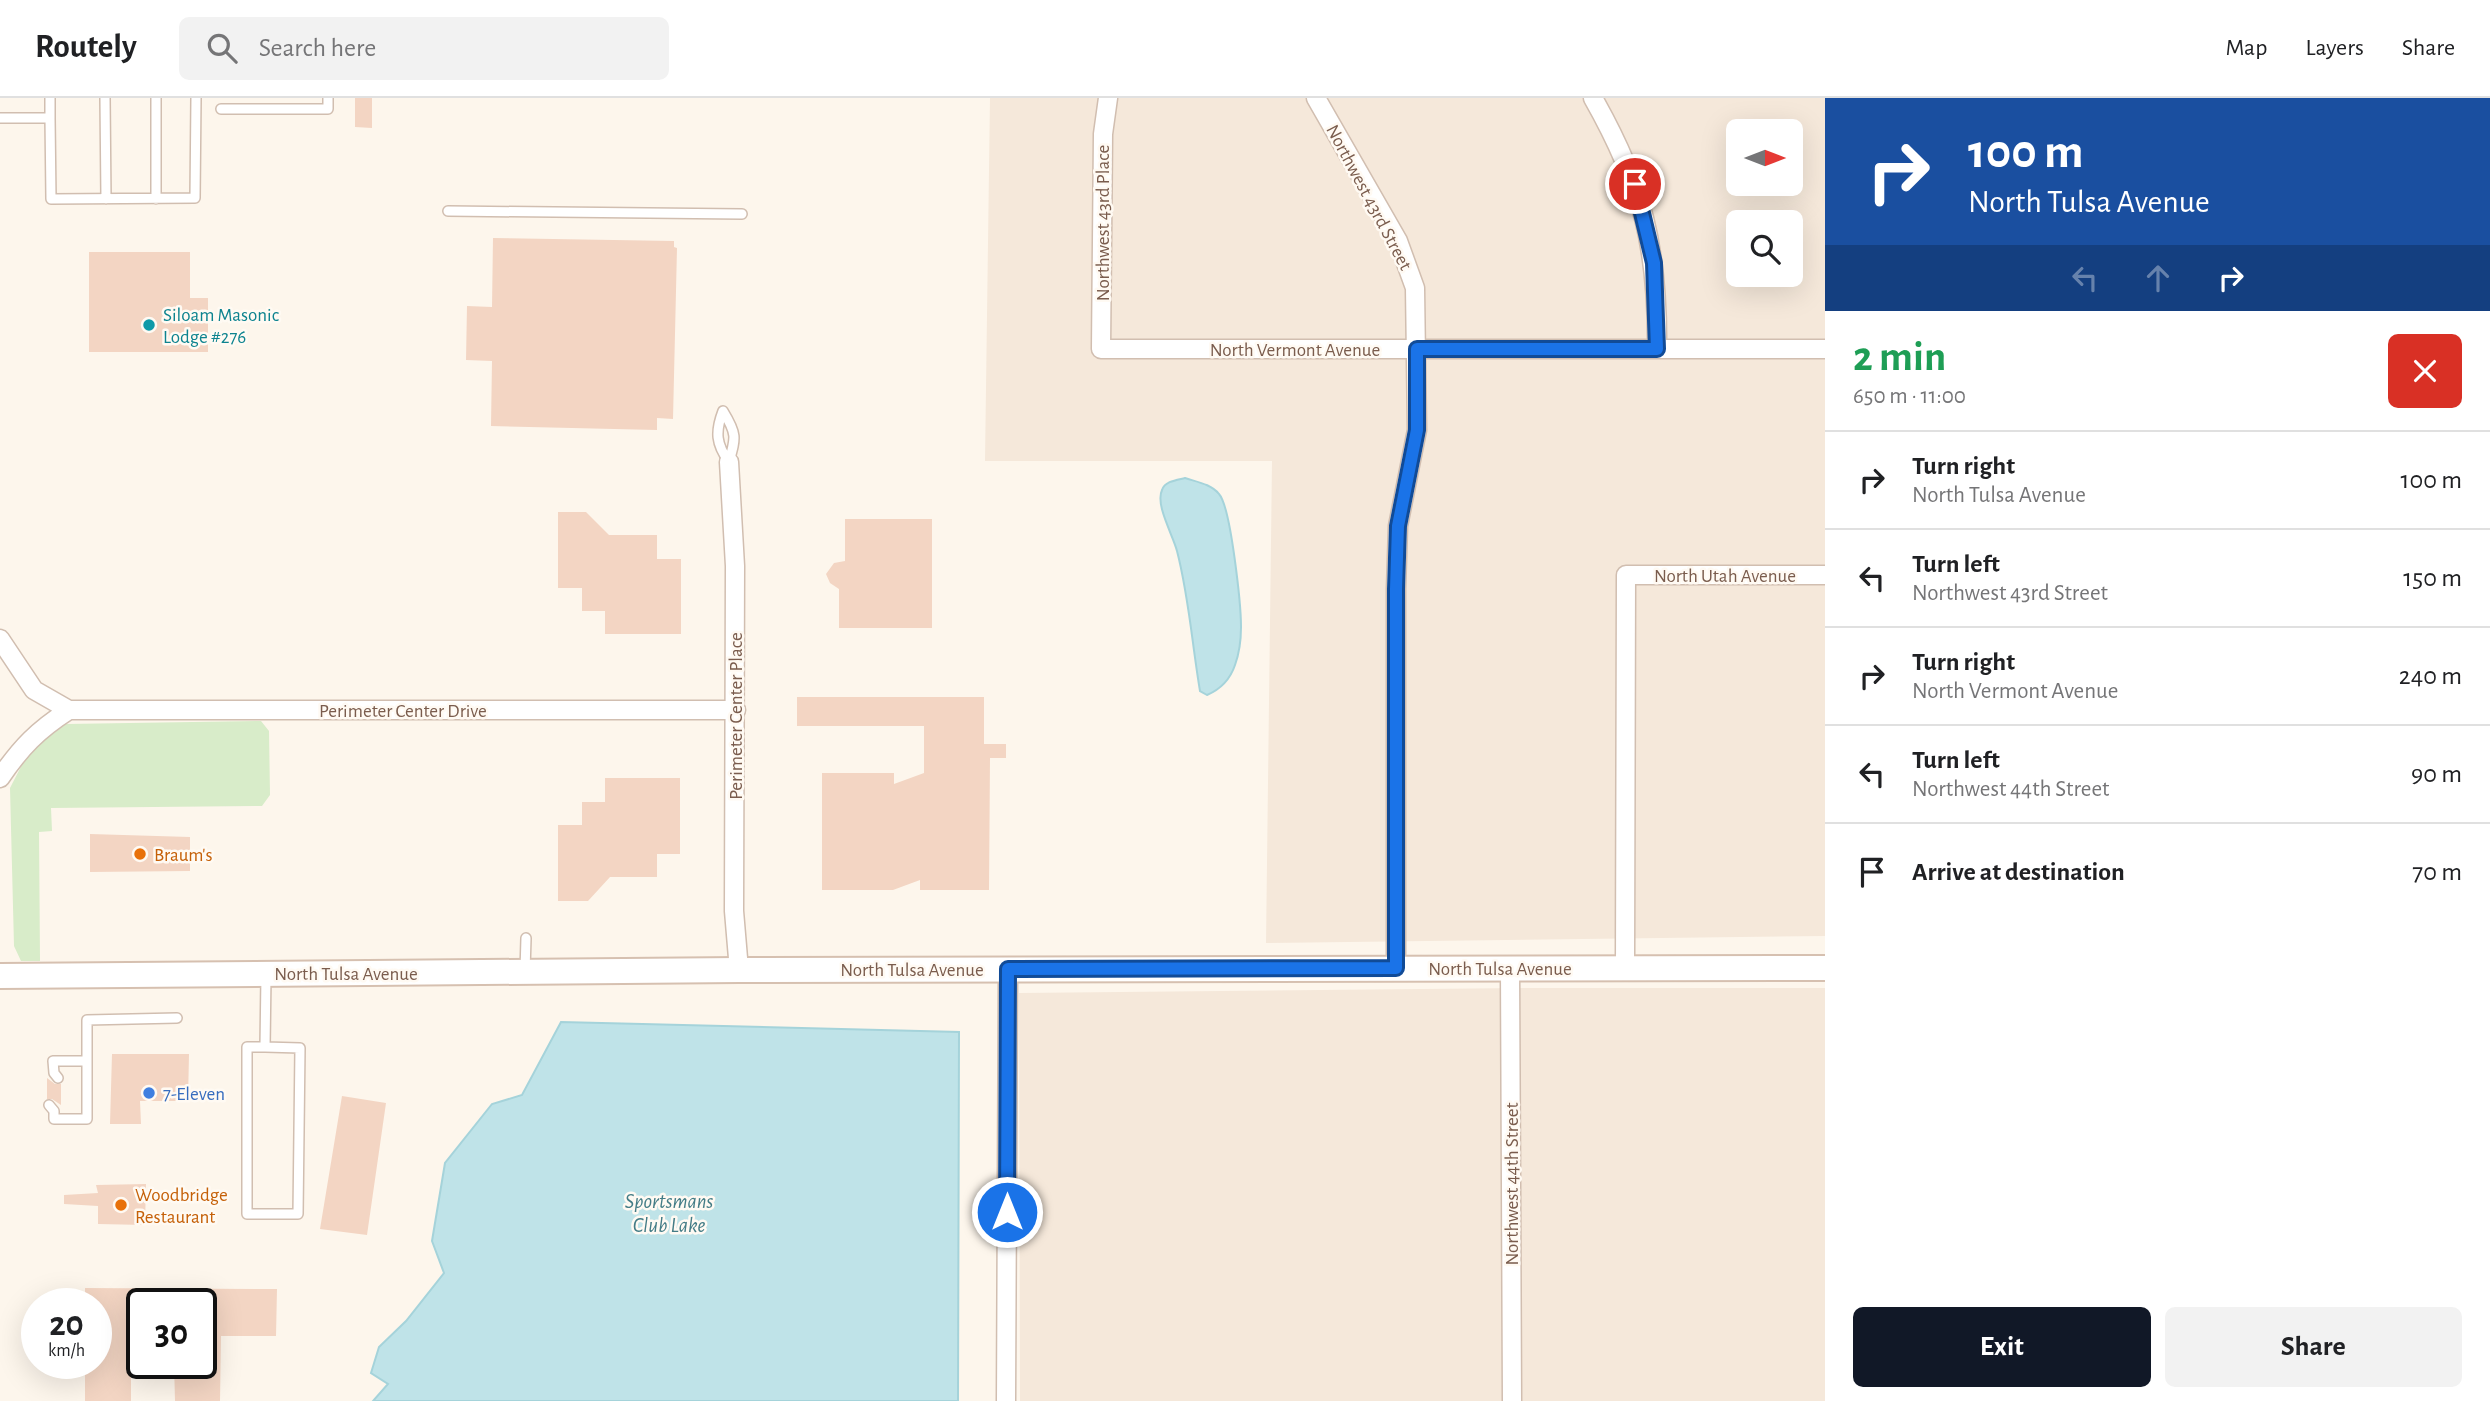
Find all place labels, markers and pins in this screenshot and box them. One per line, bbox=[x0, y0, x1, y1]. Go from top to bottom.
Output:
pin bbox=[1605, 154, 1665, 214]
place label: Siloam Masonic Lodge #276 bbox=[163, 306, 279, 347]
marker: Siloam Masonic Lodge #276 bbox=[141, 317, 157, 333]
marker: Braum's bbox=[132, 846, 148, 862]
place label: Braum's bbox=[154, 846, 212, 865]
marker: 7-Eleven bbox=[141, 1085, 157, 1101]
place label: 7-Eleven bbox=[163, 1085, 225, 1104]
place label: Woodbridge Restaurant bbox=[135, 1186, 228, 1227]
marker: Woodbridge Restaurant bbox=[113, 1197, 129, 1213]

